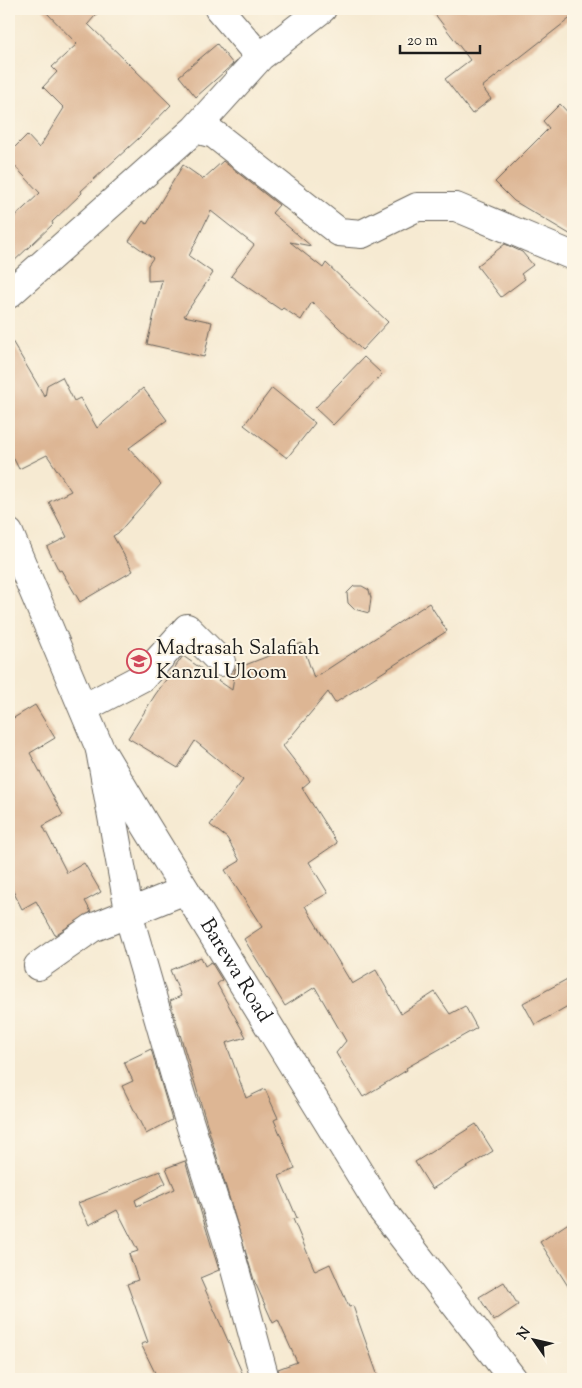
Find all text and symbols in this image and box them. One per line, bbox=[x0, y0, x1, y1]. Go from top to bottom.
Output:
scale bar bbox=[400, 22, 480, 54]
text: 20 m bbox=[407, 31, 438, 52]
place label: Madrasah Salafiah Kanzul Uloom bbox=[156, 634, 320, 688]
school or university icon: Madrasah Salafiah Kanzul Uloom bbox=[126, 648, 152, 674]
street label: Barewa Road bbox=[192, 913, 278, 1029]
north arrow bbox=[510, 1316, 560, 1366]
text: N bbox=[513, 1324, 536, 1344]

